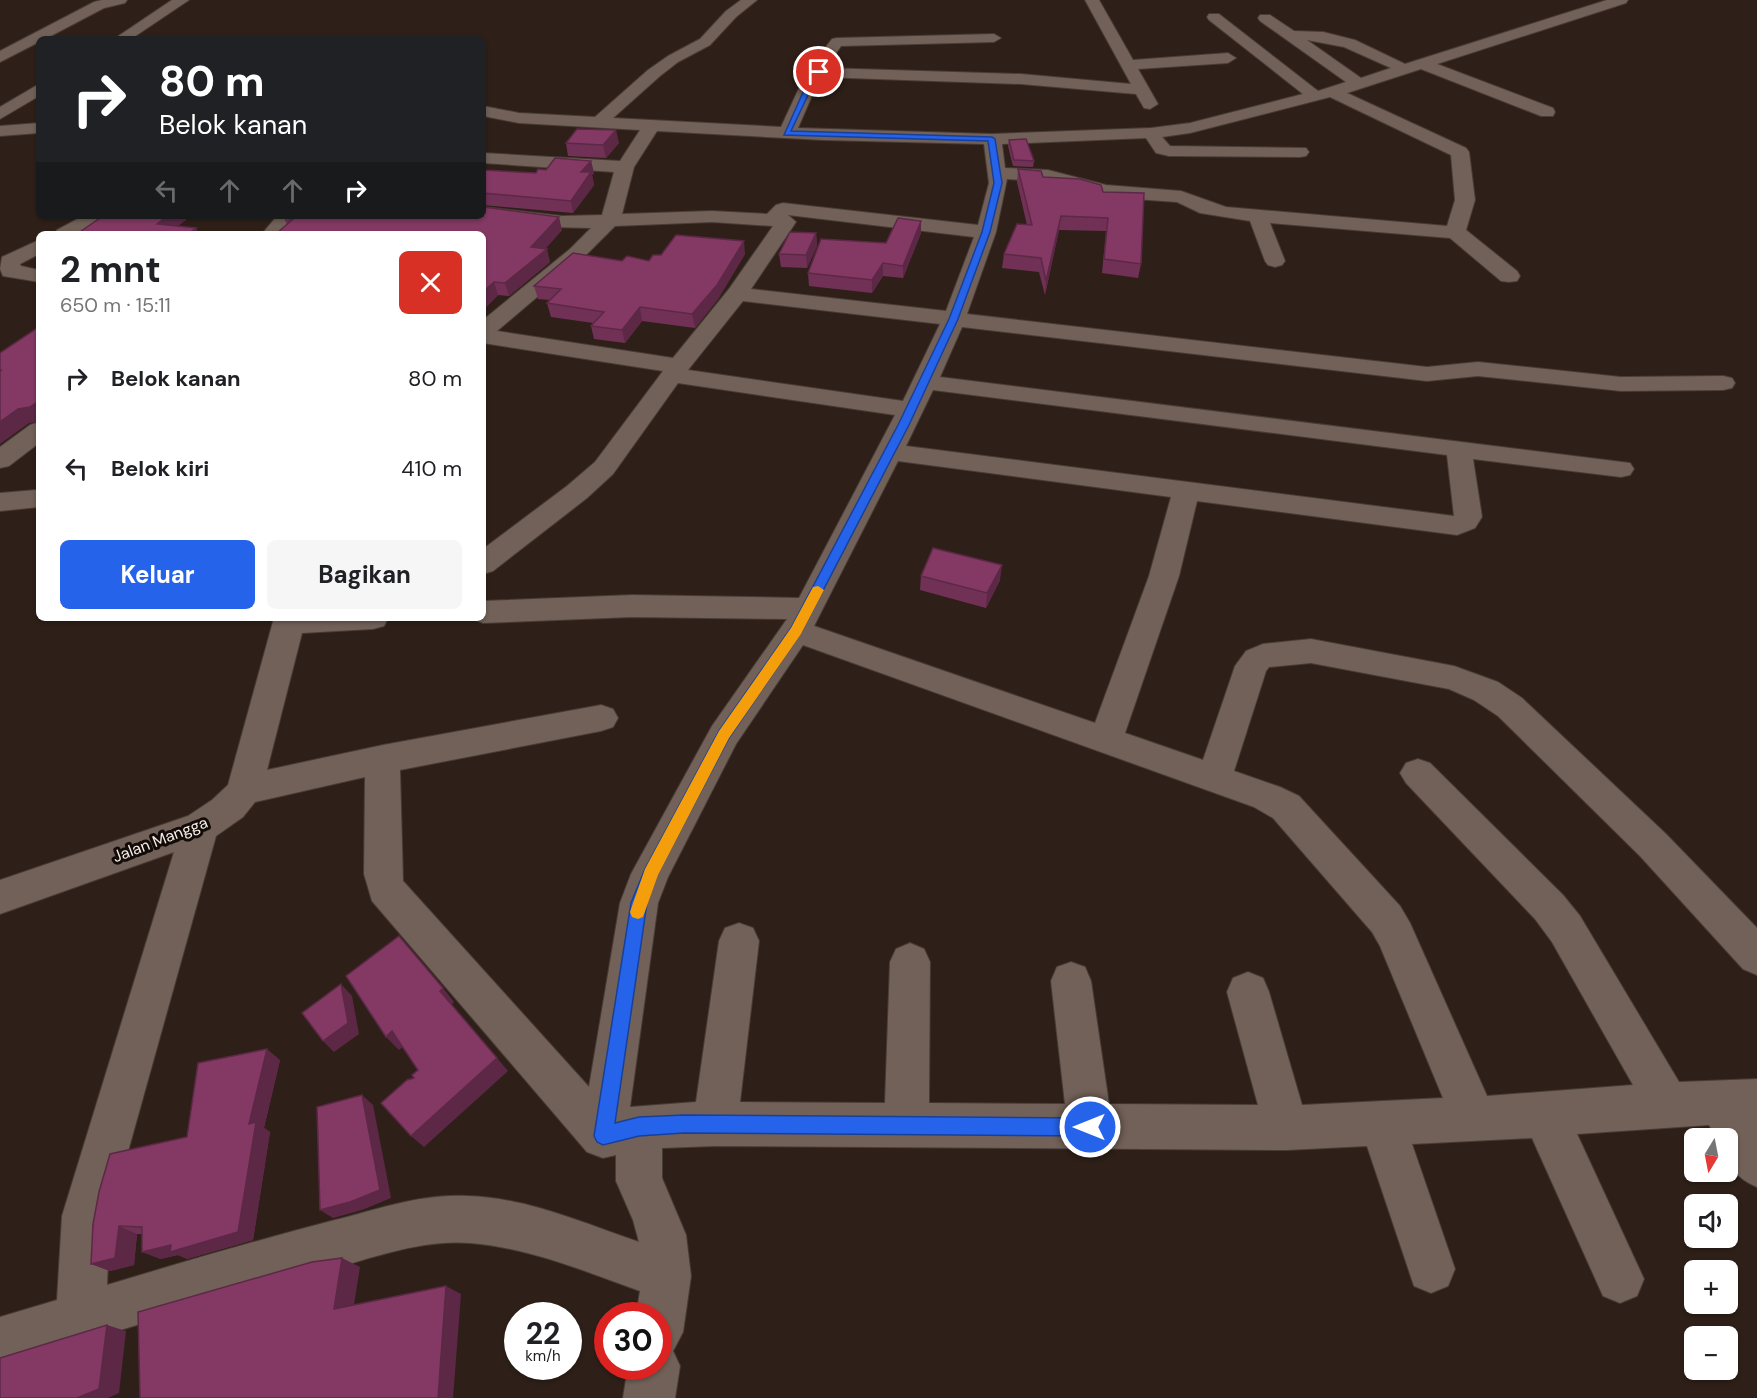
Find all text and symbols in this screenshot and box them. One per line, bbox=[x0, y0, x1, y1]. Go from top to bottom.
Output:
pin bbox=[793, 46, 844, 97]
text: 80 m bbox=[159, 54, 265, 109]
icon: arrive bbox=[802, 55, 835, 88]
icon: right bbox=[60, 60, 138, 138]
text: Belok kanan bbox=[159, 107, 307, 142]
icon: left bbox=[150, 174, 183, 207]
icon: ahead bbox=[213, 174, 246, 207]
icon: ahead bbox=[276, 174, 309, 207]
icon: right bbox=[339, 174, 372, 207]
text: 2 mnt bbox=[60, 246, 161, 293]
button: close bbox=[399, 251, 462, 314]
text: 650 m · 15:11 bbox=[60, 292, 171, 318]
icon: right bbox=[60, 362, 93, 395]
text: Belok kanan bbox=[111, 364, 241, 393]
text: 80 m bbox=[408, 364, 462, 393]
icon: left bbox=[60, 452, 93, 485]
text: Belok kiri bbox=[111, 454, 209, 483]
text: 410 m bbox=[401, 454, 462, 483]
button: Keluar bbox=[60, 540, 255, 609]
button: Bagikan bbox=[267, 540, 462, 609]
street label: Jalan Mangga bbox=[110, 812, 211, 867]
position arrow bbox=[1058, 1095, 1122, 1159]
north arrow bbox=[1684, 1128, 1738, 1182]
map controls bbox=[1684, 1128, 1738, 1380]
button: sound bbox=[1684, 1194, 1738, 1248]
button: + bbox=[1684, 1260, 1738, 1314]
speed limit sign: 30 bbox=[594, 1302, 672, 1380]
text: 22 bbox=[526, 1314, 560, 1353]
button: − bbox=[1684, 1326, 1738, 1380]
text: km/h bbox=[525, 1346, 561, 1366]

